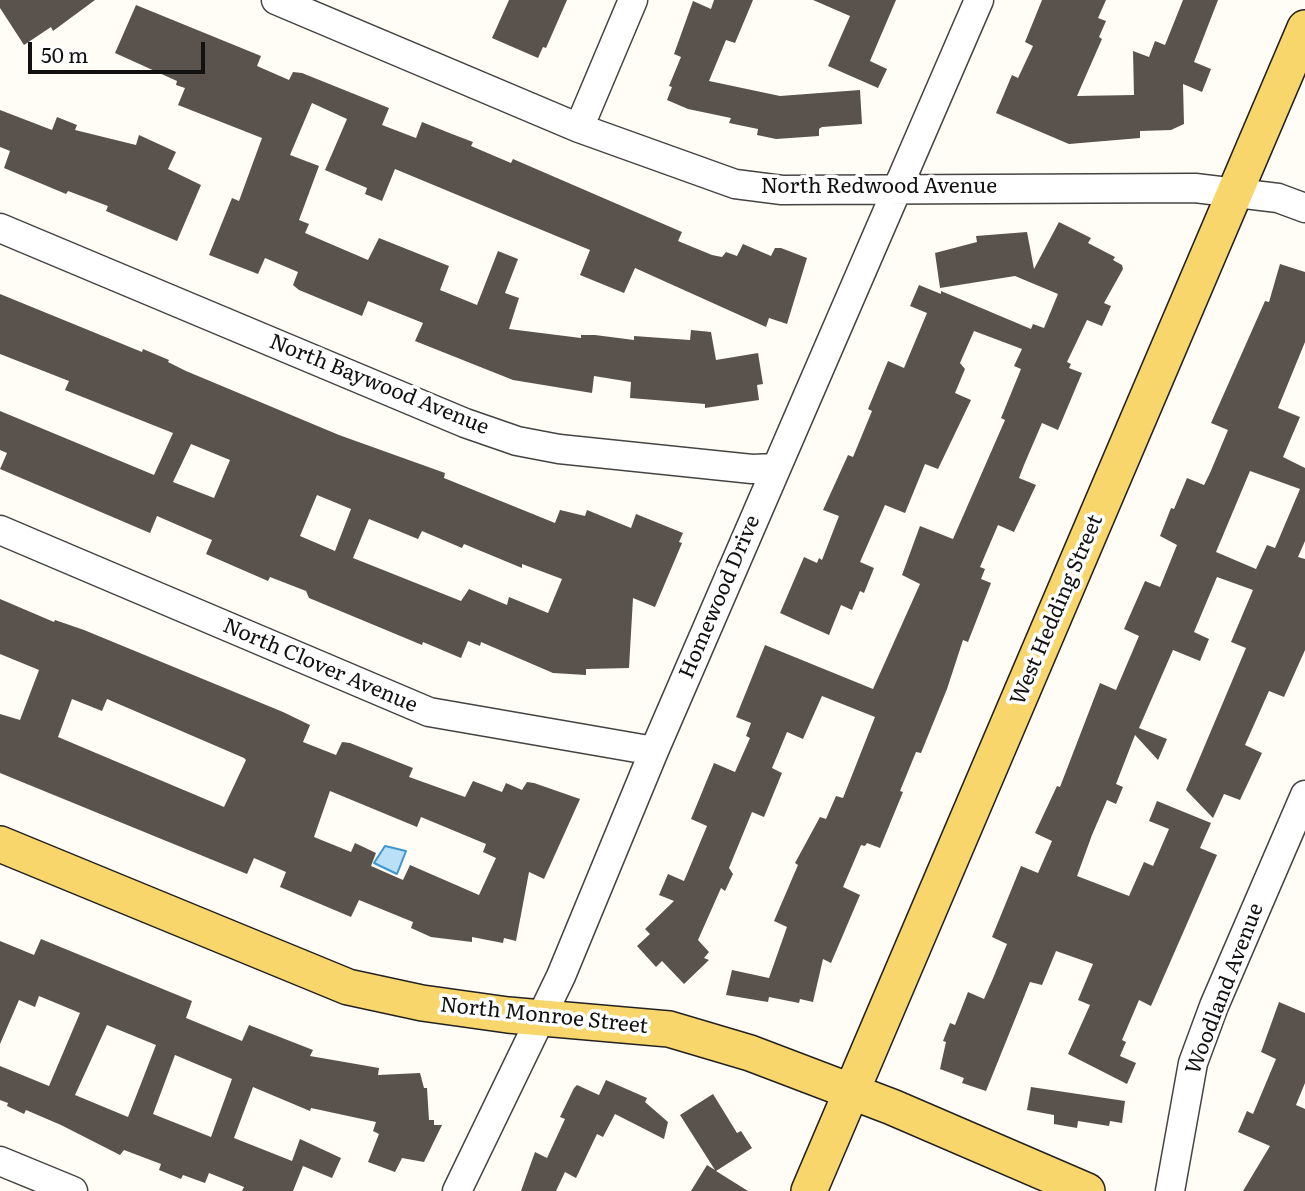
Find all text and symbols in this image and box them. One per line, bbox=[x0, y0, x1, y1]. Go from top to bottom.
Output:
scale bar bbox=[32, 28, 208, 72]
text: 50 m bbox=[41, 38, 88, 69]
street label: North Redwood Avenue bbox=[761, 174, 997, 200]
street label: North Baywood Avenue bbox=[266, 329, 492, 441]
street label: West Hedding Street bbox=[1005, 511, 1109, 709]
street label: Homewood Drive bbox=[674, 512, 766, 682]
street label: North Clover Avenue bbox=[219, 614, 421, 718]
street label: Woodland Avenue bbox=[1181, 900, 1269, 1078]
street label: North Monroe Street bbox=[439, 993, 649, 1039]

